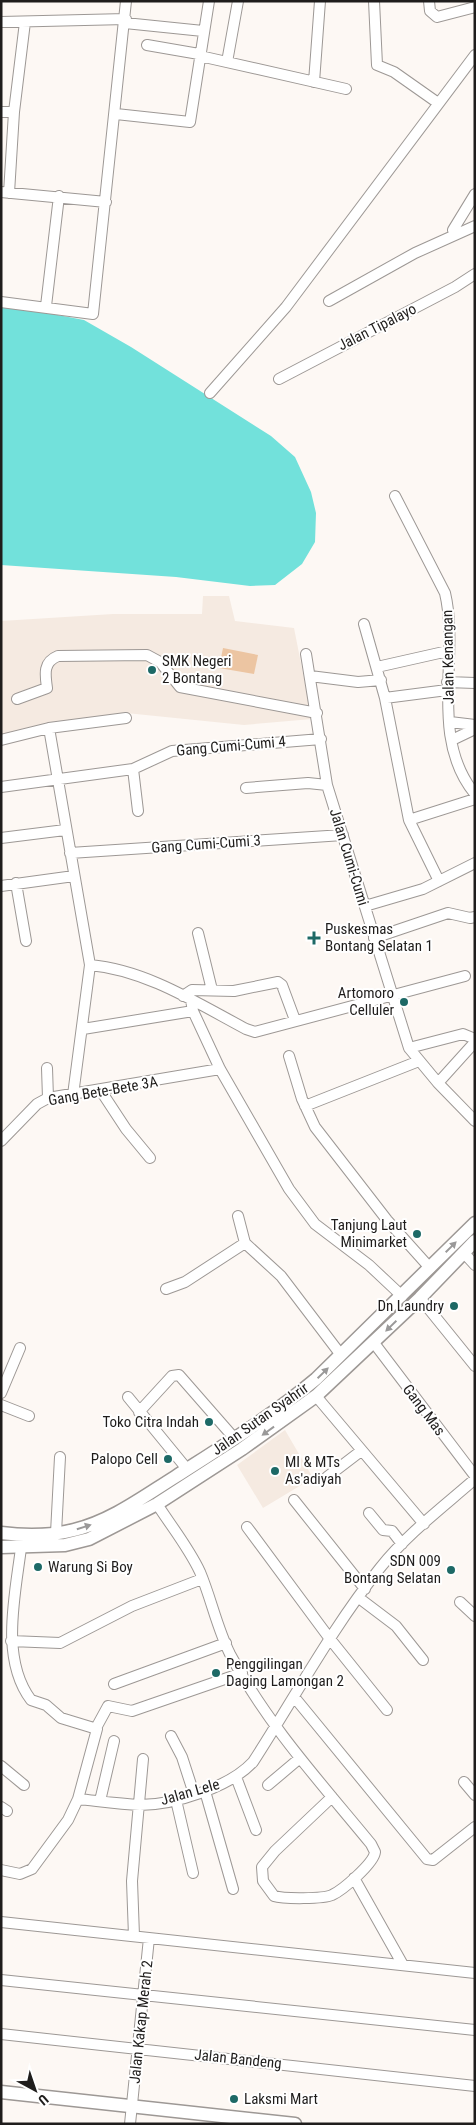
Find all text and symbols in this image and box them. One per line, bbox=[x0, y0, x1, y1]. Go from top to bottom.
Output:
street label: Jalan Tipalayo bbox=[335, 300, 419, 354]
street label: Jalan Kenangan bbox=[438, 610, 458, 704]
place label: SMK Negeri 2 Bontang bbox=[162, 652, 232, 687]
marker: SMK Negeri 2 Bontang bbox=[146, 664, 158, 676]
street label: Gang Cumi-Cumi 4 bbox=[176, 732, 286, 760]
street label: Jalan Cumi-Cumi bbox=[326, 806, 372, 908]
street label: Gang Cumi-Cumi 3 bbox=[151, 831, 261, 857]
place label: Puskesmas Bontang Selatan 1 bbox=[325, 920, 433, 955]
marker: Puskesmas Bontang Selatan 1 bbox=[307, 931, 321, 945]
place label: Artomoro Celluler bbox=[338, 984, 394, 1019]
marker: Artomoro Celluler bbox=[398, 996, 410, 1008]
street label: Gang Bete-Bete 3A bbox=[47, 1072, 159, 1109]
place label: Tanjung Laut Minimarket bbox=[331, 1216, 407, 1251]
marker: Tanjung Laut Minimarket bbox=[411, 1228, 423, 1240]
one-way arrow bbox=[445, 1241, 457, 1253]
place label: Dn Laundry bbox=[378, 1297, 444, 1315]
marker: Dn Laundry bbox=[448, 1300, 460, 1312]
one-way arrow bbox=[386, 1320, 398, 1332]
one-way arrow bbox=[316, 1367, 328, 1379]
street label: Jalan Sutan Syahrir bbox=[208, 1379, 312, 1459]
street label: Gang Mas bbox=[399, 1381, 449, 1439]
place label: Toko Citra Indah bbox=[102, 1413, 199, 1431]
marker: Toko Citra Indah bbox=[203, 1416, 215, 1428]
one-way arrow bbox=[262, 1426, 275, 1437]
place label: Palopo Cell bbox=[91, 1450, 158, 1468]
marker: Palopo Cell bbox=[162, 1453, 174, 1465]
place label: MI & MTs As'adiyah bbox=[285, 1453, 341, 1488]
marker: MI & MTs As'adiyah bbox=[269, 1465, 281, 1477]
one-way arrow bbox=[77, 1523, 92, 1530]
place label: SDN 009 Bontang Selatan bbox=[344, 1552, 441, 1587]
place label: Warung Si Boy bbox=[48, 1558, 133, 1576]
marker: Warung Si Boy bbox=[32, 1561, 44, 1573]
marker: SDN 009 Bontang Selatan bbox=[445, 1564, 457, 1576]
place label: Penggilingan Daging Lamongan 2 bbox=[226, 1655, 344, 1690]
marker: Penggilingan Daging Lamongan 2 bbox=[210, 1667, 222, 1679]
street label: Jalan Lele bbox=[158, 1775, 222, 1809]
street label: Jalan Kakap Merah 2 bbox=[126, 1959, 156, 2085]
street label: Jalan Bandeng bbox=[194, 2045, 282, 2073]
north arrow bbox=[10, 2065, 60, 2115]
place label: Laksmi Mart bbox=[244, 2090, 318, 2108]
text: U bbox=[35, 2091, 52, 2109]
marker: Laksmi Mart bbox=[228, 2093, 240, 2105]

